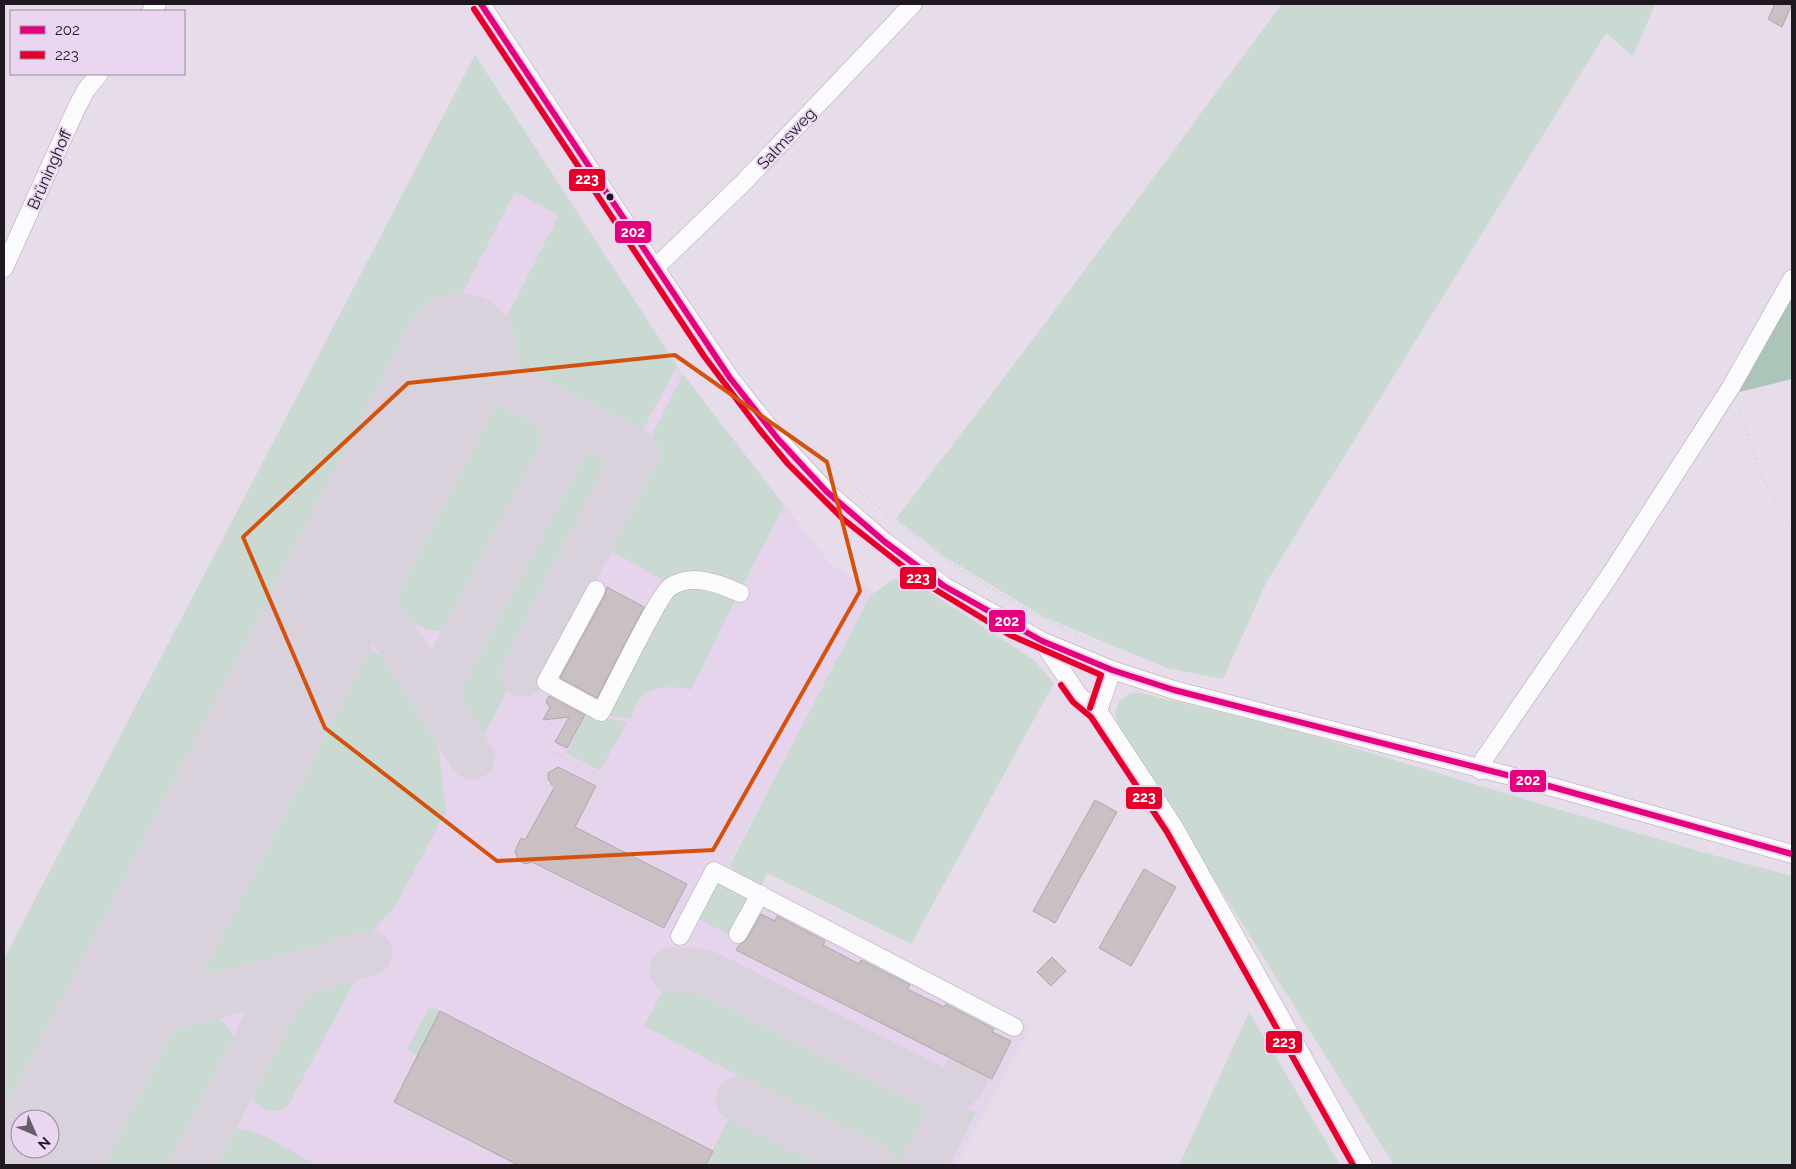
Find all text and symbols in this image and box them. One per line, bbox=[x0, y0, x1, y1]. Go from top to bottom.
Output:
legend bbox=[10, 10, 185, 75]
text: 202 bbox=[55, 21, 80, 39]
text: 223 bbox=[55, 46, 79, 64]
street label: Salmsweg bbox=[753, 104, 820, 173]
street label: Brüninghoff bbox=[23, 126, 76, 212]
line badge: 223 bbox=[568, 168, 606, 192]
text: 223 bbox=[575, 171, 599, 187]
unlabelled marker bbox=[605, 192, 615, 202]
line badge: 202 bbox=[614, 220, 652, 244]
text: 202 bbox=[621, 224, 645, 240]
line badge: 223 bbox=[899, 566, 937, 590]
text: 223 bbox=[906, 570, 930, 586]
line badge: 202 bbox=[988, 609, 1026, 633]
text: 202 bbox=[995, 613, 1019, 629]
line badge: 202 bbox=[1509, 769, 1547, 793]
text: 202 bbox=[1516, 772, 1540, 788]
line badge: 223 bbox=[1125, 786, 1163, 810]
text: 223 bbox=[1132, 789, 1156, 805]
line badge: 223 bbox=[1265, 1030, 1303, 1054]
text: 223 bbox=[1272, 1034, 1296, 1050]
north arrow bbox=[10, 1109, 60, 1159]
text: N bbox=[35, 1134, 54, 1153]

